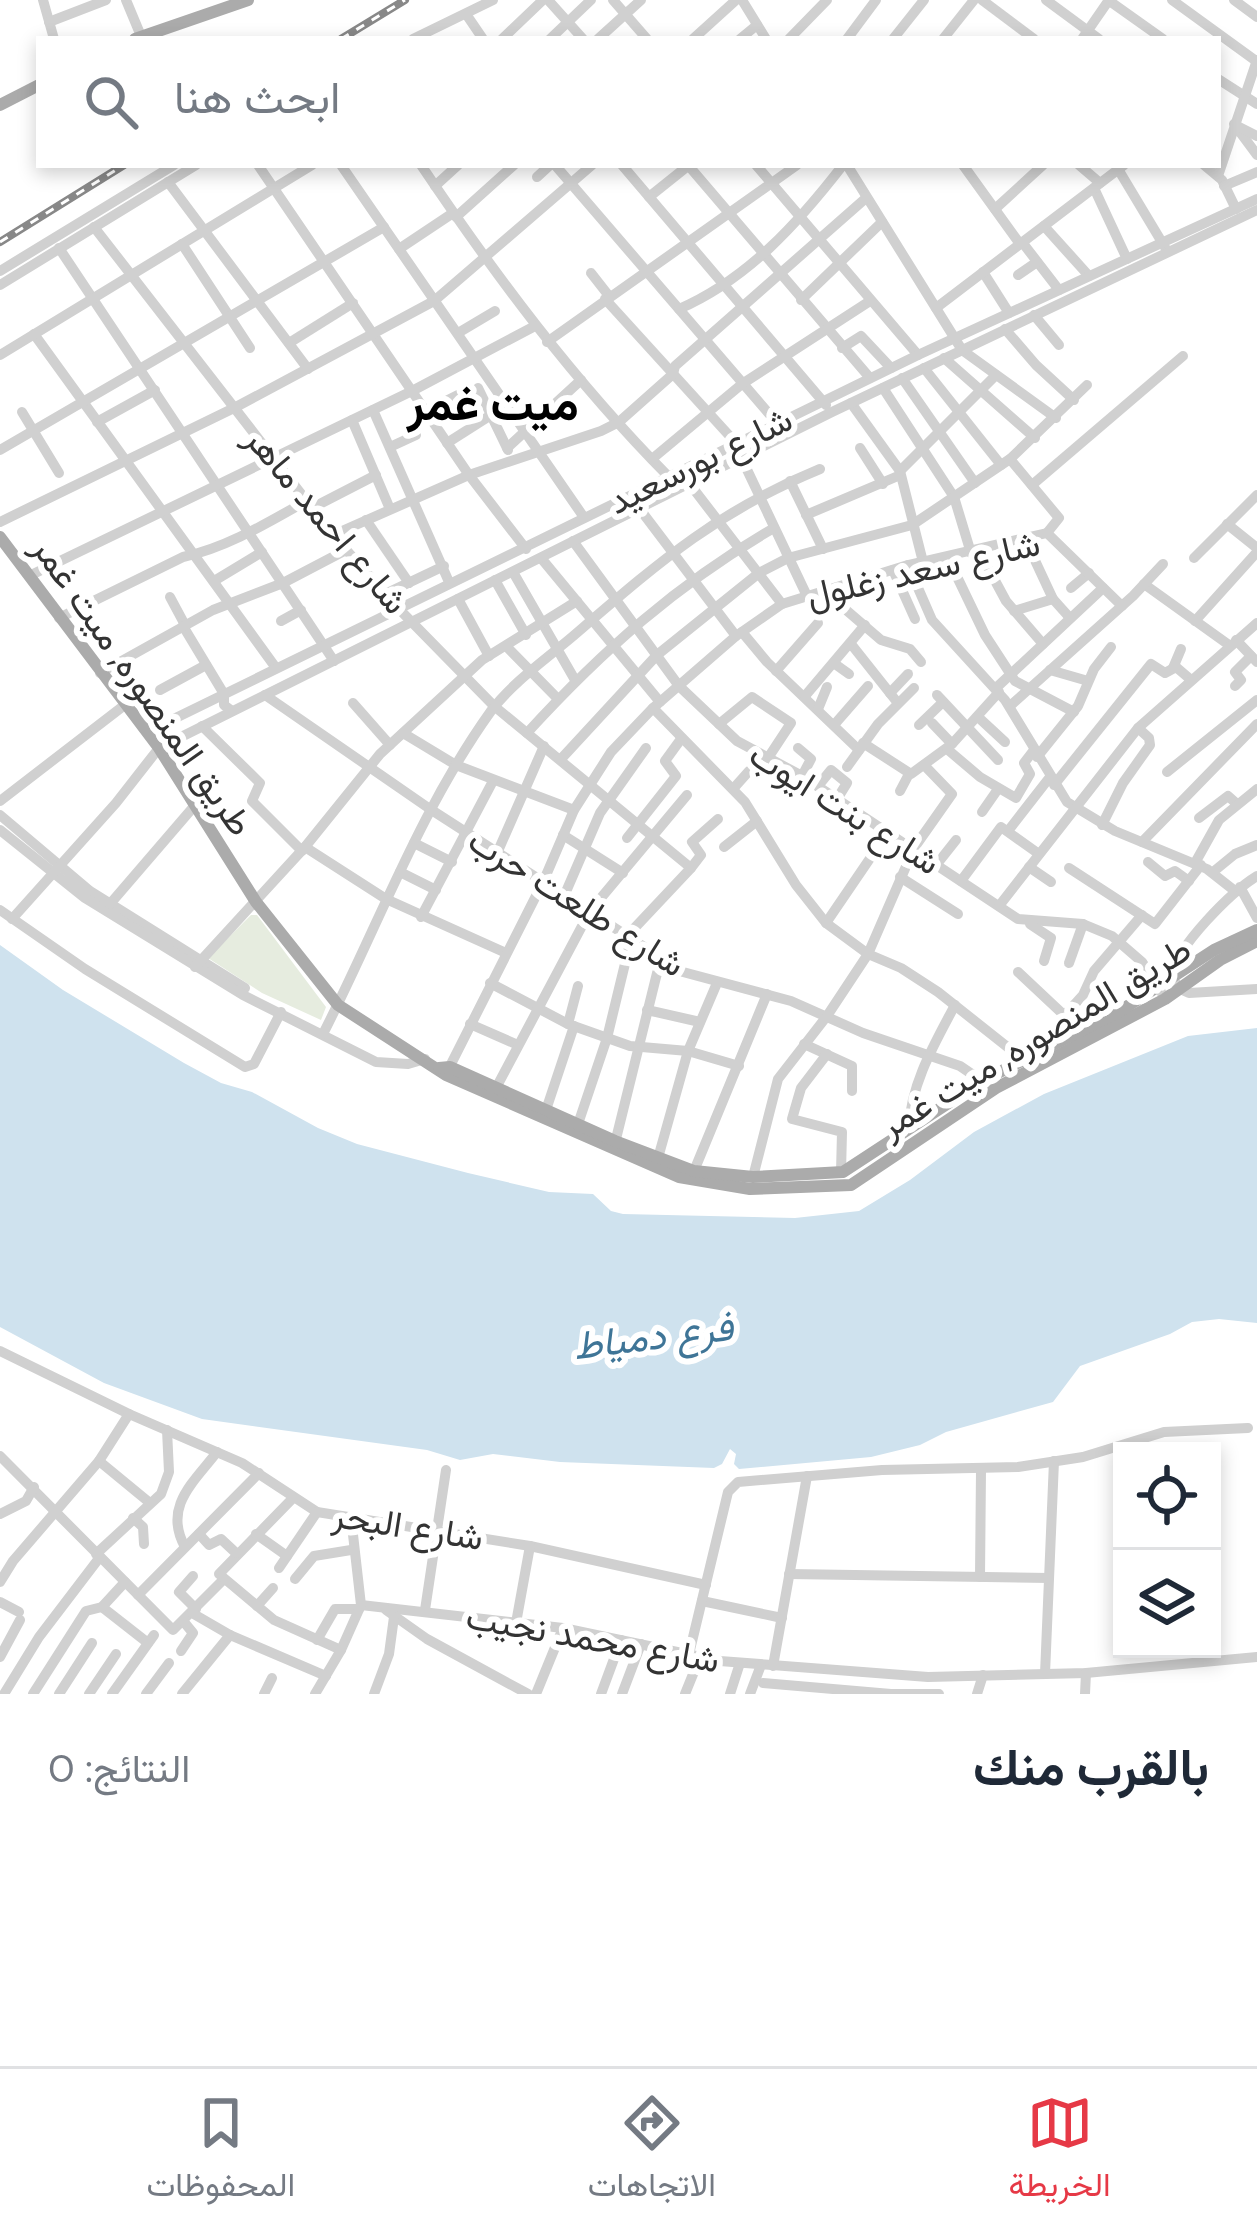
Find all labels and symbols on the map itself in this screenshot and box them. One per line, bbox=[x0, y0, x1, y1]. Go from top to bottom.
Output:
district label: ميت غمر bbox=[405, 372, 579, 435]
street label: شارع بورسعيد bbox=[600, 395, 800, 526]
street label: شارع احمد ماهر bbox=[233, 416, 419, 624]
street label: شارع سعد زغلول bbox=[802, 519, 1045, 620]
street label: طريق المنصوره, ميت غمر bbox=[21, 526, 264, 845]
street label: شارع بنت ايوب bbox=[740, 731, 949, 886]
street label: شارع طلعت حرب bbox=[459, 817, 694, 988]
street label: طريق المنصوره, ميت غمر bbox=[870, 925, 1199, 1149]
water label: فرع دمياط bbox=[570, 1301, 737, 1373]
street label: شارع البحر bbox=[328, 1491, 487, 1562]
street label: شارع محمد نجيب bbox=[462, 1593, 723, 1684]

